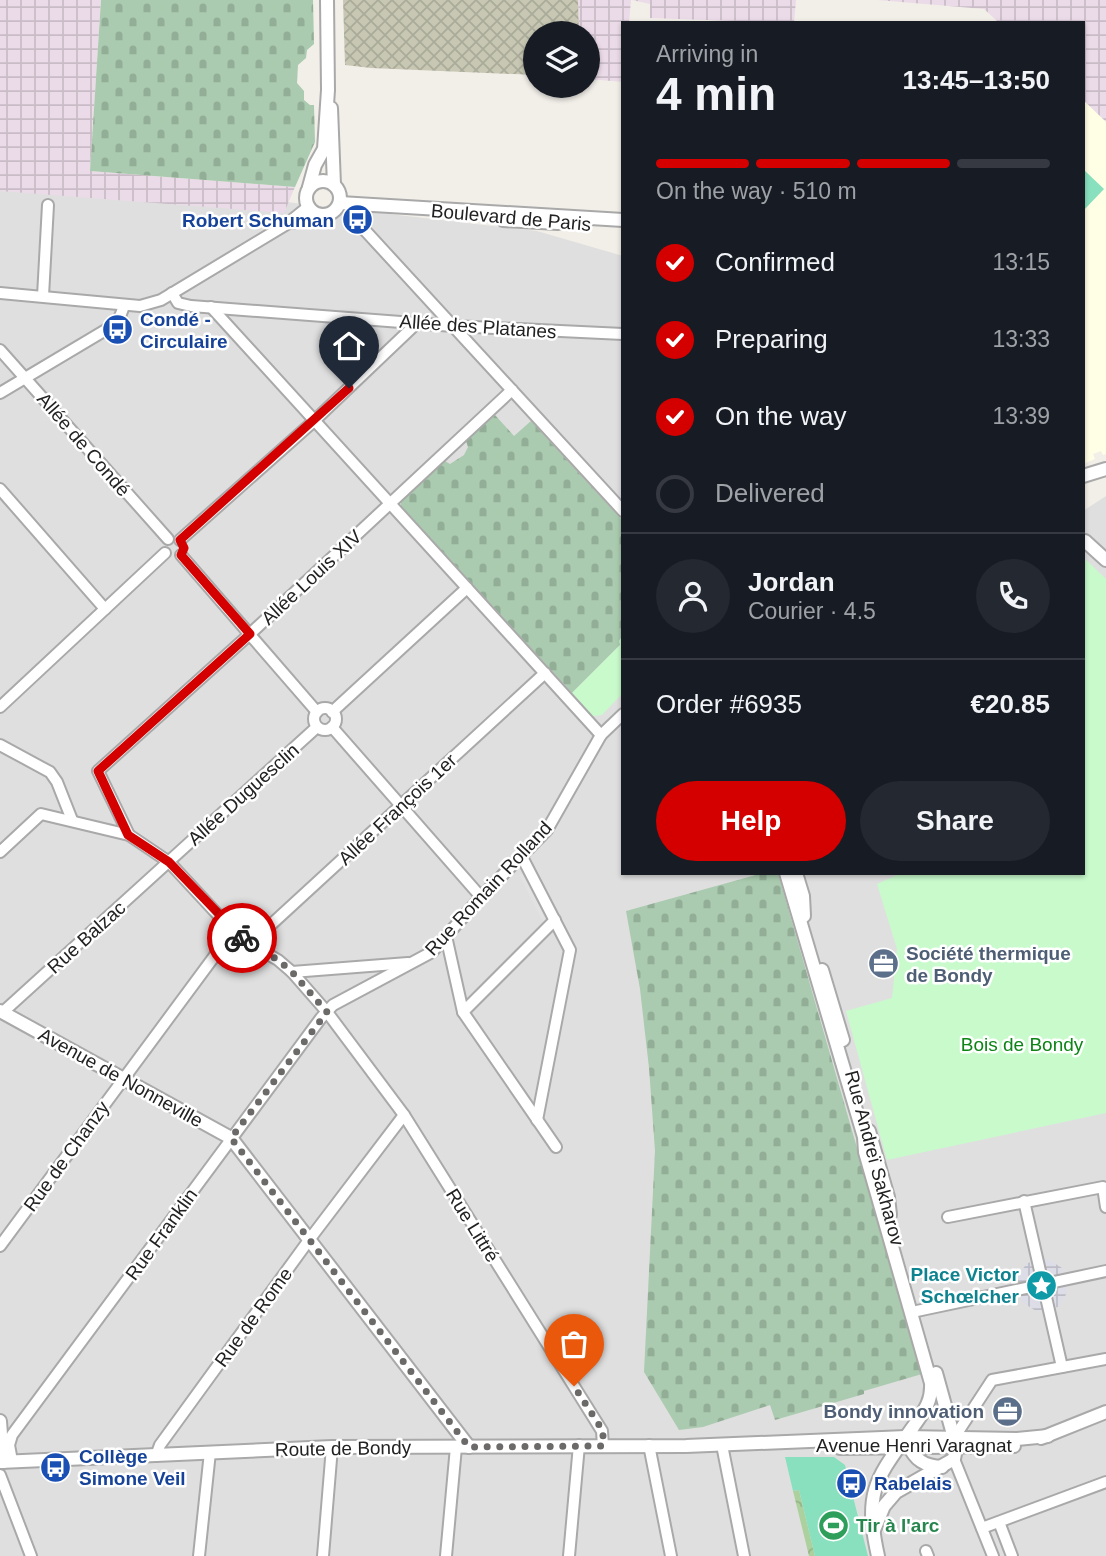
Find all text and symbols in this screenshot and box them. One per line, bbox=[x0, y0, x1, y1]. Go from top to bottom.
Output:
map controls bbox=[523, 21, 600, 98]
button: layers bbox=[523, 21, 600, 98]
text: Arriving in bbox=[656, 41, 758, 67]
text: 13:45–13:50 bbox=[903, 65, 1050, 95]
text: 4 min bbox=[656, 68, 776, 120]
text: On the way · 510 m bbox=[656, 178, 857, 204]
street label: Boulevard de Paris bbox=[430, 200, 592, 235]
bus stop icon: Robert Schuman bbox=[340, 203, 374, 237]
place label: Robert Schuman bbox=[182, 210, 334, 231]
icon: check bbox=[656, 244, 694, 282]
text: Confirmed bbox=[715, 247, 835, 277]
text: 13:15 bbox=[992, 249, 1050, 275]
place label: Condé - Circulaire bbox=[140, 309, 228, 352]
street label: Allée des Platanes bbox=[399, 311, 557, 342]
bus stop icon: Condé - Circulaire bbox=[100, 313, 134, 347]
pin bbox=[319, 316, 379, 388]
icon: check bbox=[656, 321, 694, 359]
text: Preparing bbox=[715, 324, 828, 354]
text: 13:33 bbox=[992, 326, 1050, 352]
icon: home bbox=[330, 327, 368, 365]
street label: Allée de Condé bbox=[33, 388, 134, 500]
icon: check bbox=[656, 398, 694, 436]
text: On the way bbox=[715, 401, 847, 431]
text: 13:39 bbox=[992, 403, 1050, 429]
text: Delivered bbox=[715, 478, 825, 508]
street label: Allée Louis XIV bbox=[257, 526, 366, 629]
button: person bbox=[656, 559, 730, 633]
button: phone bbox=[976, 559, 1050, 633]
text: Jordan bbox=[748, 567, 835, 597]
text: Courier · 4.5 bbox=[748, 598, 876, 624]
text: Order #6935 bbox=[656, 689, 802, 719]
text: €20.85 bbox=[970, 689, 1050, 719]
street label: Allée Duguesclin bbox=[184, 739, 303, 850]
street label: Allée François 1er bbox=[334, 749, 461, 869]
button: Help bbox=[656, 781, 846, 861]
button: Share bbox=[860, 781, 1050, 861]
street label: Rue Romain Rolland bbox=[421, 817, 556, 960]
street label: Rue Balzac bbox=[43, 897, 129, 978]
courier bbox=[207, 903, 277, 973]
icon: bike bbox=[223, 919, 261, 957]
place label: Société thermique de Bondy bbox=[906, 943, 1071, 986]
office icon: Société thermique de Bondy bbox=[866, 947, 900, 981]
street label: Avenue de Nonneville bbox=[35, 1024, 207, 1131]
park label: Bois de Bondy bbox=[961, 1034, 1084, 1055]
street label: Rue Andreï Sakharov bbox=[841, 1068, 908, 1249]
street label: Rue de Chanzy bbox=[19, 1097, 114, 1215]
street label: Rue Franklin bbox=[121, 1185, 202, 1284]
street label: Rue Littré bbox=[442, 1185, 503, 1266]
street label: Rue de Rome bbox=[210, 1264, 296, 1371]
place label: Place Victor Schœlcher bbox=[911, 1264, 1020, 1307]
place icon: Place Victor Schœlcher bbox=[1025, 1268, 1059, 1302]
pin bbox=[544, 1314, 604, 1386]
icon: bag bbox=[555, 1325, 593, 1363]
office icon: Bondy innovation bbox=[990, 1394, 1024, 1428]
place label: Bondy innovation bbox=[824, 1401, 984, 1422]
street label: Avenue Henri Varagnat bbox=[816, 1435, 1013, 1456]
street label: Route de Bondy bbox=[275, 1437, 412, 1460]
place label: Collège Simone Veil bbox=[79, 1446, 186, 1489]
bus stop icon: Collège Simone Veil bbox=[39, 1450, 73, 1484]
bus stop icon: Rabelais bbox=[834, 1466, 868, 1500]
place label: Rabelais bbox=[874, 1473, 952, 1494]
sports icon: Tir à l'arc bbox=[816, 1508, 850, 1542]
place label: Tir à l'arc bbox=[856, 1515, 940, 1536]

